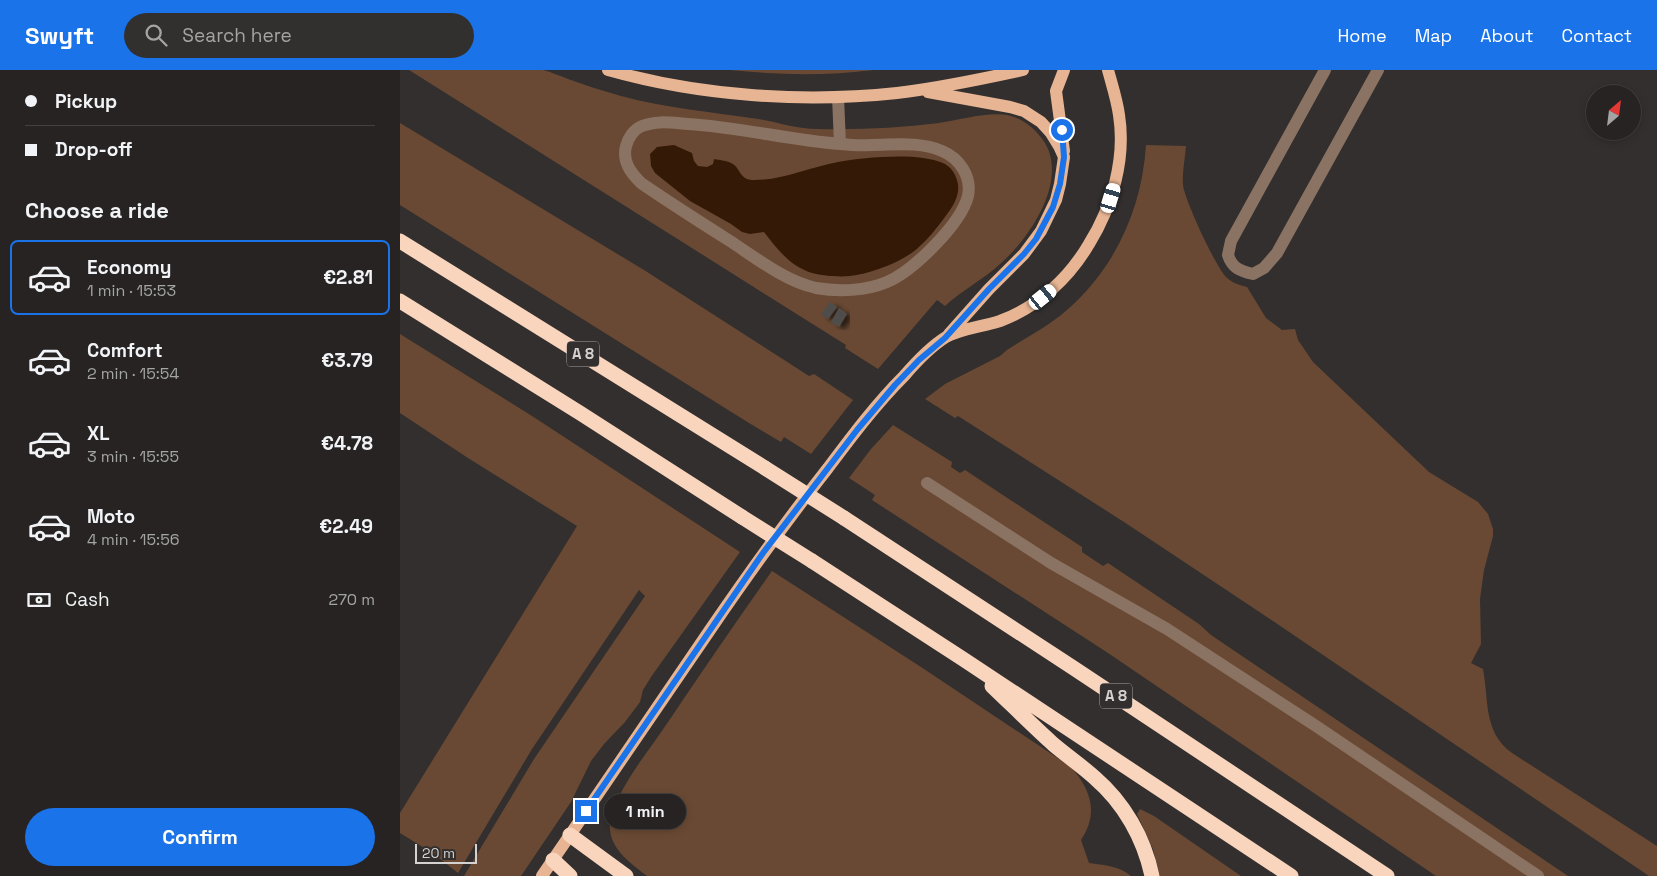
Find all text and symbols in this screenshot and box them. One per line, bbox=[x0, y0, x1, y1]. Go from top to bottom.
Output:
search box bbox=[124, 13, 474, 58]
text: Swyft bbox=[25, 20, 94, 51]
icon: search bbox=[142, 21, 170, 49]
text: Search here bbox=[182, 23, 292, 48]
text: Home bbox=[1338, 24, 1387, 47]
text: Map bbox=[1415, 24, 1452, 47]
text: About bbox=[1480, 24, 1534, 47]
text: Contact bbox=[1562, 24, 1632, 47]
north arrow bbox=[1586, 85, 1641, 140]
map controls bbox=[1586, 85, 1641, 140]
text: Pickup bbox=[55, 89, 117, 114]
route start bbox=[1051, 119, 1073, 141]
text: Drop-off bbox=[55, 137, 133, 162]
car bbox=[1099, 181, 1122, 215]
text: Choose a ride bbox=[25, 196, 169, 224]
icon: car bbox=[27, 255, 72, 300]
text: Economy bbox=[87, 255, 171, 280]
text: €2.81 bbox=[323, 265, 373, 290]
text: 1 min · 15:53 bbox=[87, 280, 176, 301]
car bbox=[1026, 282, 1059, 312]
icon: car bbox=[27, 338, 72, 383]
text: Comfort bbox=[87, 338, 163, 363]
road number: A 8 bbox=[567, 342, 599, 366]
text: €3.79 bbox=[321, 348, 373, 373]
text: 2 min · 15:54 bbox=[87, 363, 179, 384]
icon: car bbox=[27, 421, 72, 466]
text: XL bbox=[87, 421, 110, 446]
text: €4.78 bbox=[321, 431, 373, 456]
text: 3 min · 15:55 bbox=[87, 446, 179, 467]
icon: car bbox=[27, 504, 72, 549]
text: Moto bbox=[87, 504, 135, 529]
text: €2.49 bbox=[319, 514, 373, 539]
text: 4 min · 15:56 bbox=[87, 529, 180, 550]
icon: cash bbox=[25, 586, 53, 614]
text: Cash bbox=[65, 587, 110, 612]
text: 270 m bbox=[328, 589, 375, 610]
road number: A 8 bbox=[1100, 684, 1132, 708]
callout: 1 min bbox=[604, 794, 686, 828]
route end bbox=[575, 800, 597, 822]
text: 1 min bbox=[625, 801, 665, 822]
button: Confirm bbox=[25, 808, 375, 866]
scale bar bbox=[415, 841, 478, 864]
text: 20 m bbox=[422, 844, 455, 862]

